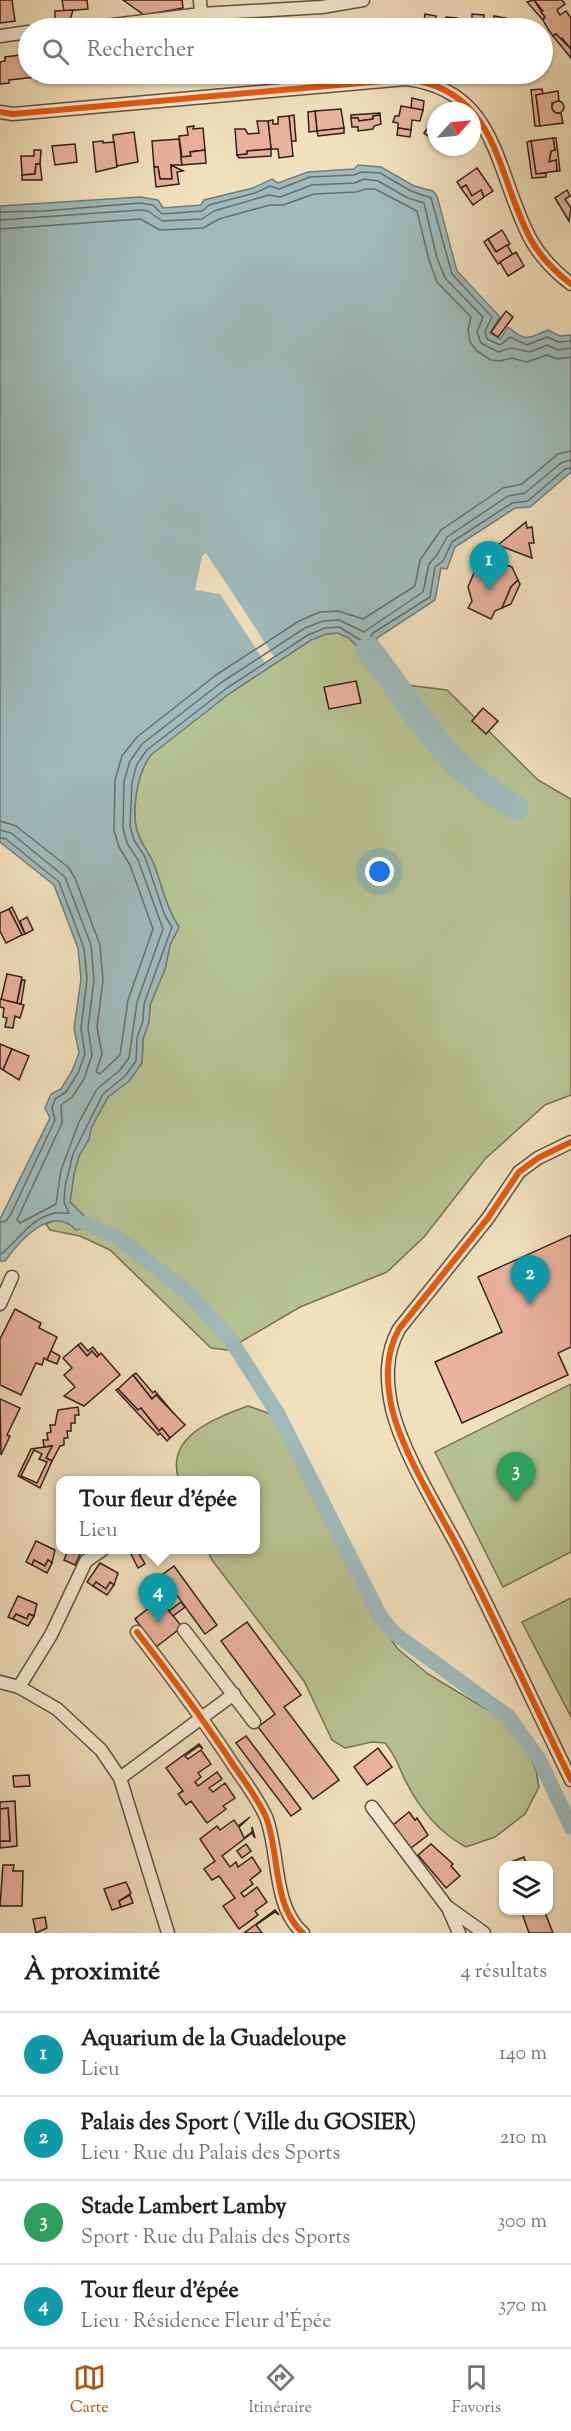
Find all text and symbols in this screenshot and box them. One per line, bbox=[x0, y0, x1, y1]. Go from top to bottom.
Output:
search box bbox=[18, 18, 553, 84]
icon: search bbox=[39, 35, 72, 68]
text: Rechercher bbox=[87, 35, 194, 67]
north arrow bbox=[427, 102, 481, 156]
pin: 1 bbox=[470, 542, 508, 591]
your location bbox=[365, 857, 394, 886]
pin: 2 bbox=[510, 1256, 550, 1305]
pin: 3 bbox=[496, 1452, 536, 1502]
popup bbox=[56, 1476, 260, 1554]
text: Tour fleur d'épée bbox=[79, 1485, 237, 1517]
text: Lieu bbox=[79, 1517, 118, 1546]
pin: 4 bbox=[138, 1574, 178, 1623]
map controls bbox=[499, 1861, 553, 1915]
button: layers bbox=[499, 1861, 553, 1915]
text: À proximité bbox=[24, 1954, 160, 1991]
text: 4 résultats bbox=[461, 1958, 547, 1987]
text: Aquarium de la Guadeloupe bbox=[81, 2024, 346, 2056]
text: 1 bbox=[40, 2040, 47, 2069]
text: 140 m bbox=[499, 2040, 547, 2069]
text: Lieu bbox=[81, 2056, 119, 2085]
text: Palais des Sport ( Ville du GOSIER) bbox=[81, 2108, 416, 2140]
text: 2 bbox=[39, 2124, 48, 2153]
text: 210 m bbox=[500, 2124, 547, 2153]
text: Lieu · Rue du Palais des Sports bbox=[81, 2140, 340, 2169]
text: Stade Lambert Lamby bbox=[81, 2192, 286, 2224]
text: 3 bbox=[39, 2208, 48, 2237]
text: 300 m bbox=[497, 2208, 547, 2237]
text: Sport · Rue du Palais des Sports bbox=[81, 2224, 350, 2253]
text: Tour fleur d'épée bbox=[81, 2276, 239, 2308]
text: 4 bbox=[38, 2292, 49, 2321]
text: 370 m bbox=[498, 2292, 547, 2321]
text: Lieu · Résidence Fleur d'Épée bbox=[81, 2308, 332, 2337]
tab: Carte bbox=[70, 2361, 109, 2420]
tab: Itinéraire bbox=[249, 2361, 312, 2420]
tab: Favoris bbox=[452, 2361, 501, 2420]

